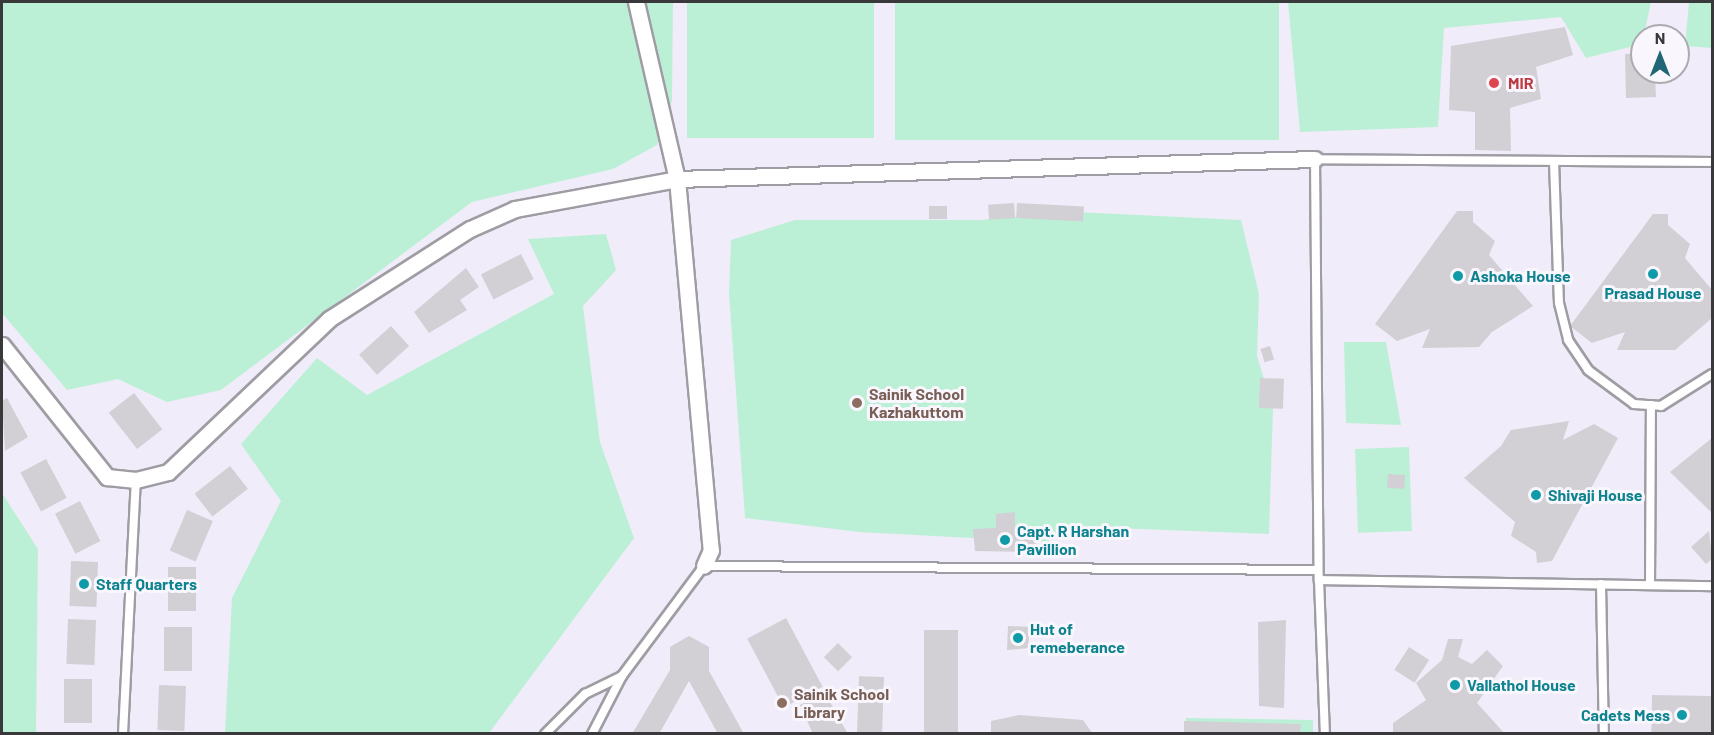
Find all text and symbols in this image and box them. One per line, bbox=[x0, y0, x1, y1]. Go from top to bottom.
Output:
north arrow bbox=[1630, 24, 1690, 84]
text: N bbox=[1655, 28, 1665, 47]
place label: MIR bbox=[1508, 73, 1533, 93]
marker: MIR bbox=[1485, 74, 1503, 92]
place label: Ashoka House bbox=[1470, 266, 1571, 286]
marker: Prasad House bbox=[1646, 267, 1660, 281]
marker: Ashoka House bbox=[1451, 269, 1465, 283]
place label: Prasad House bbox=[1604, 283, 1702, 303]
place label: Sainik School Kazhakuttom bbox=[869, 384, 964, 422]
marker: Sainik School Kazhakuttom bbox=[850, 396, 864, 410]
place label: Shivaji House bbox=[1548, 485, 1642, 505]
marker: Shivaji House bbox=[1529, 488, 1543, 502]
place label: Capt. R Harshan Pavillion bbox=[1017, 521, 1129, 559]
marker: Capt. R Harshan Pavillion bbox=[998, 533, 1012, 547]
place label: Staff Quarters bbox=[96, 574, 197, 594]
marker: Staff Quarters bbox=[77, 577, 91, 591]
place label: Hut of remeberance bbox=[1030, 619, 1125, 657]
marker: Hut of remeberance bbox=[1011, 631, 1025, 645]
place label: Vallathol House bbox=[1467, 675, 1576, 695]
marker: Vallathol House bbox=[1448, 678, 1462, 692]
place label: Sainik School Library bbox=[794, 684, 889, 722]
marker: Sainik School Library bbox=[775, 696, 789, 710]
place label: Cadets Mess bbox=[1581, 705, 1670, 725]
marker: Cadets Mess bbox=[1675, 708, 1689, 722]

